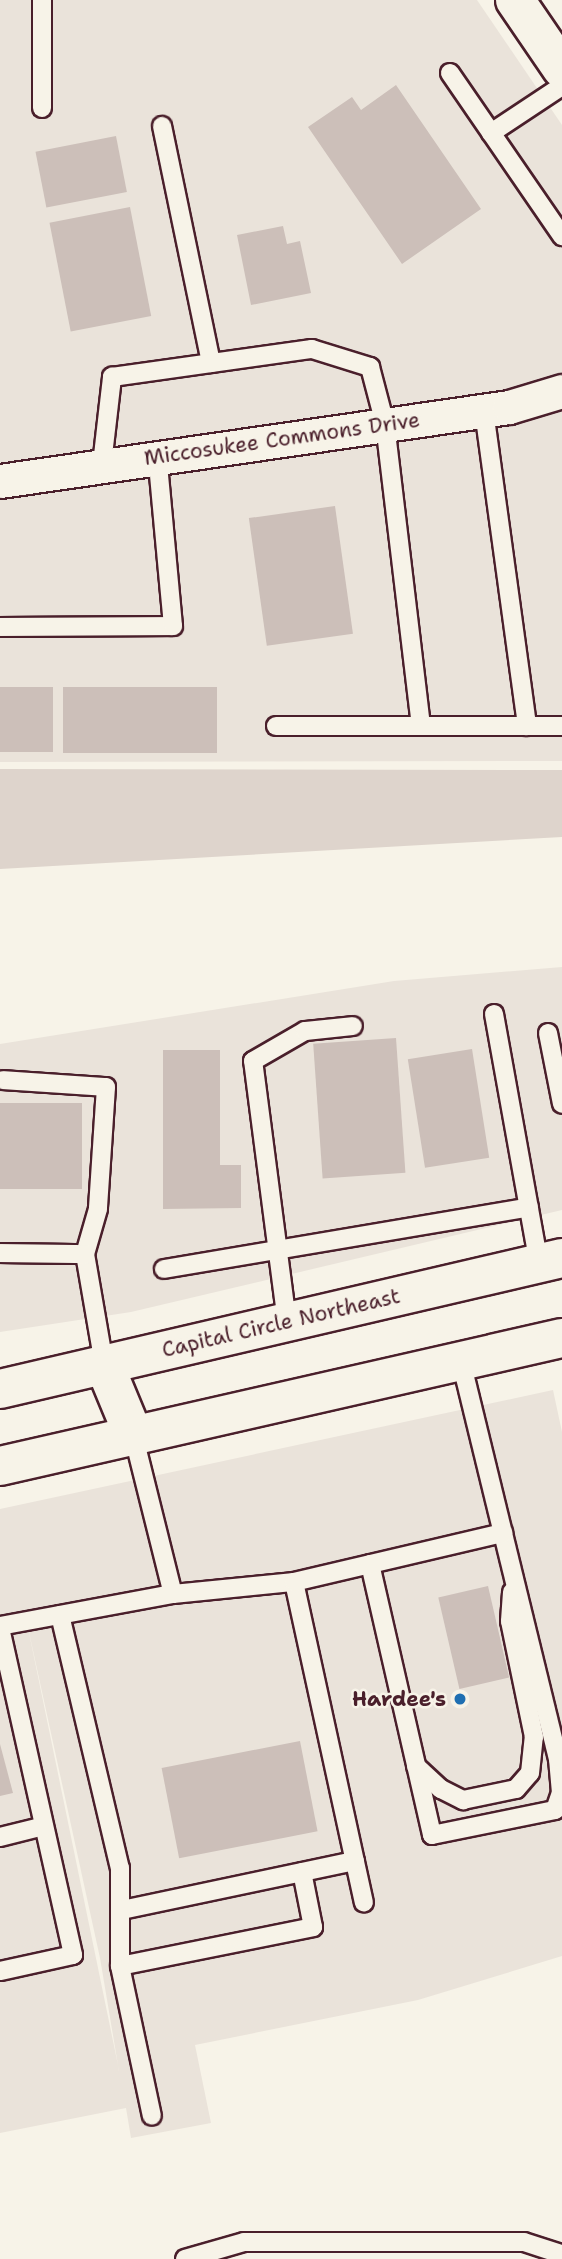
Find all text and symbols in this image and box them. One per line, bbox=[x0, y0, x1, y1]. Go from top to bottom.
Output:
street label: Miccosukee Commons Drive bbox=[142, 407, 422, 471]
street label: Capital Circle Northeast bbox=[159, 1283, 403, 1363]
place label: Hardee's bbox=[352, 1686, 446, 1712]
marker: Hardee's bbox=[452, 1691, 468, 1707]

